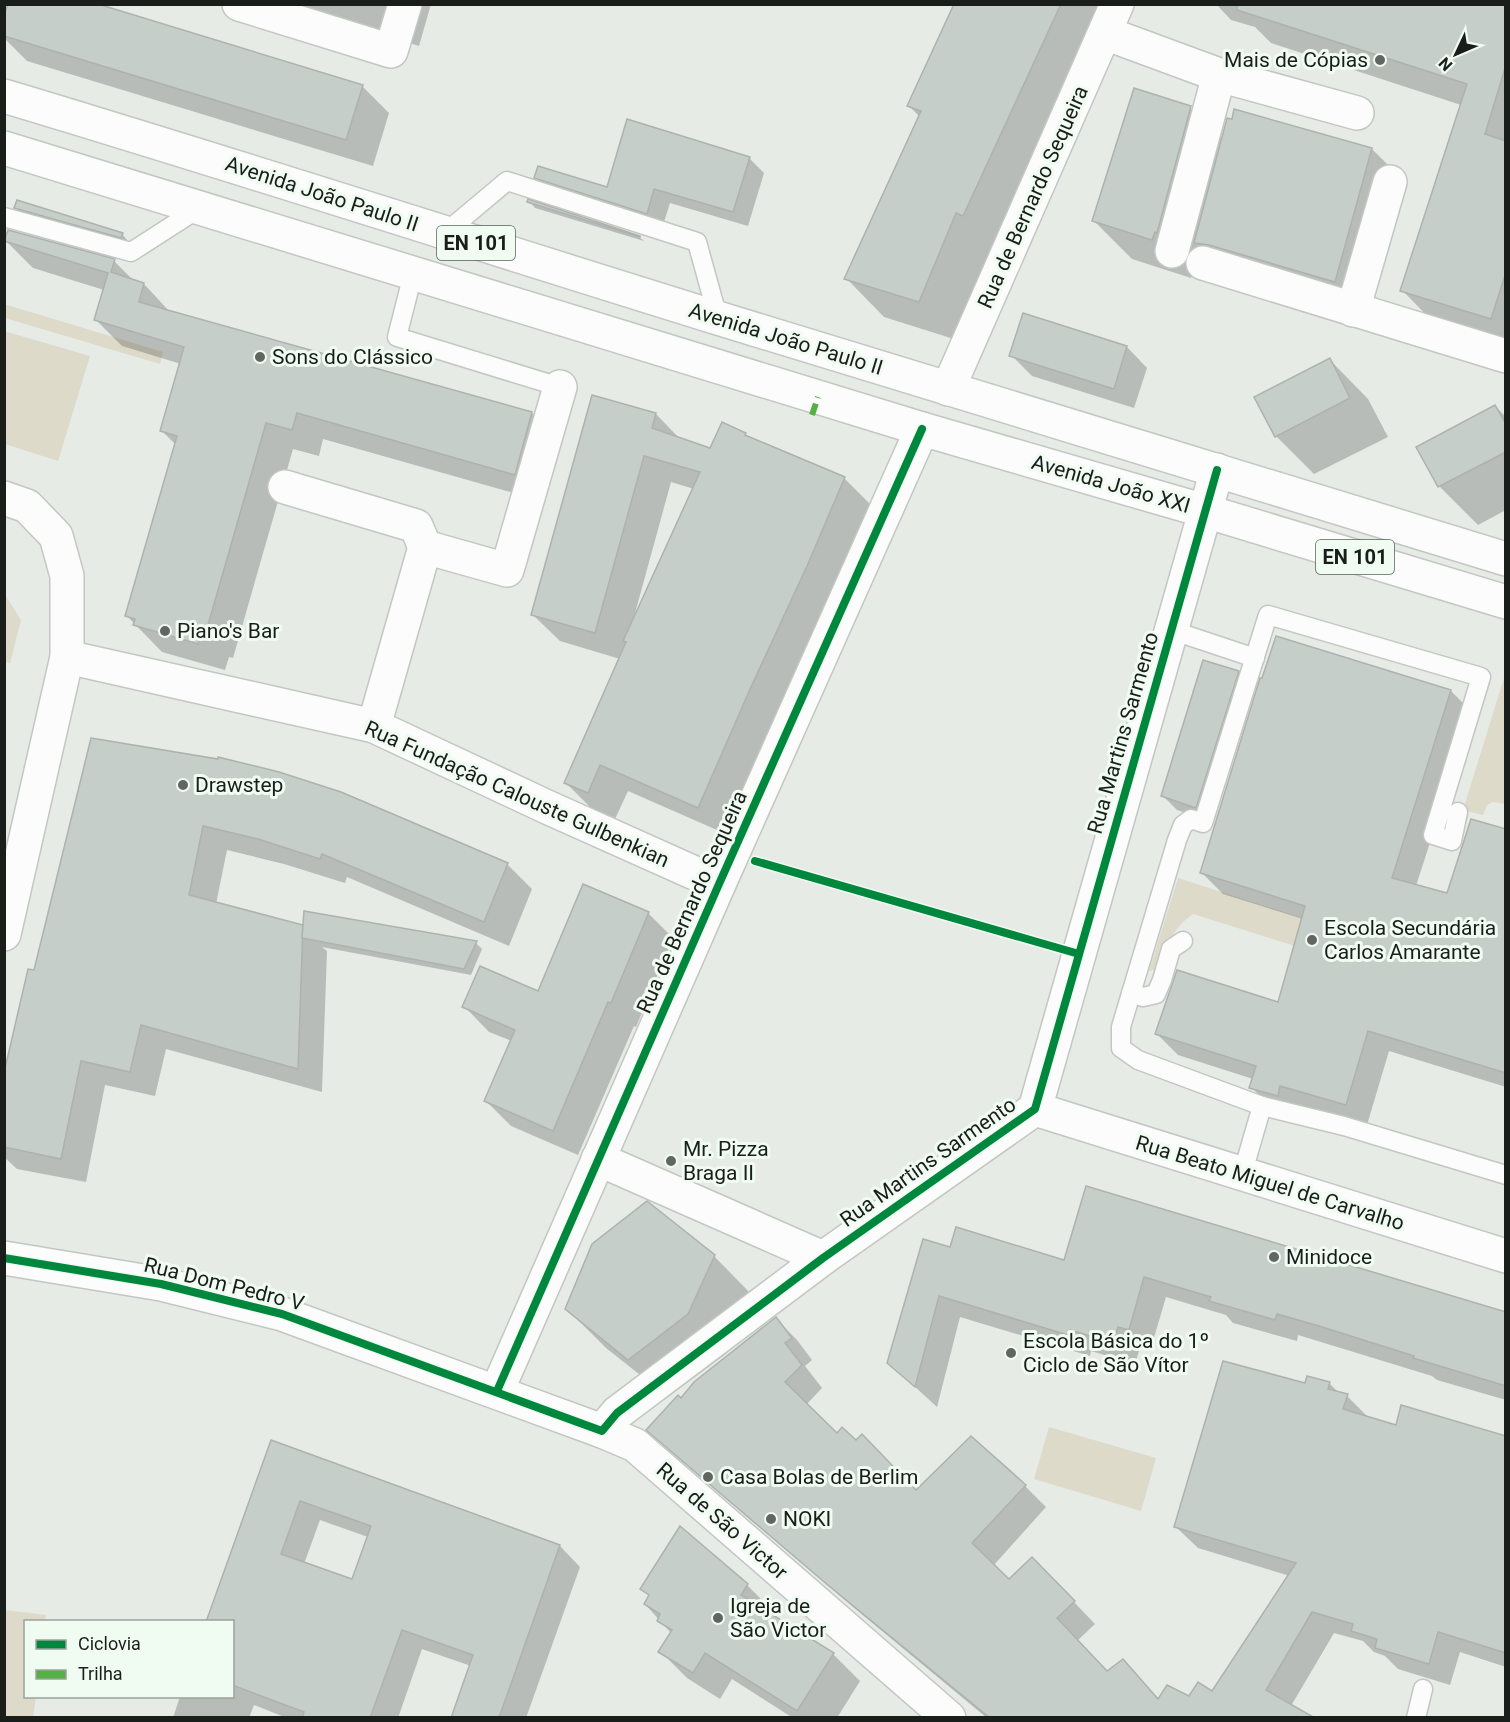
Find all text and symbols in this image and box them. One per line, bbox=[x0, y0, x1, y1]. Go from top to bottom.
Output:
north arrow bbox=[1426, 24, 1486, 84]
place label: Mais de Cópias bbox=[1224, 48, 1368, 72]
marker: Mais de Cópias bbox=[1373, 53, 1387, 67]
text: N bbox=[1435, 53, 1456, 75]
street label: Rua de Bernardo Sequeira bbox=[973, 82, 1093, 312]
street label: Avenida João Paulo II bbox=[222, 151, 422, 237]
road number: EN 101 bbox=[437, 226, 515, 260]
street label: Avenida João Paulo II bbox=[686, 298, 886, 380]
place label: Sons do Clássico bbox=[272, 345, 433, 369]
marker: Sons do Clássico bbox=[253, 350, 267, 364]
street label: Avenida João XXI bbox=[1029, 450, 1193, 518]
road number: EN 101 bbox=[1316, 540, 1394, 574]
place label: Piano's Bar bbox=[177, 619, 279, 643]
marker: Piano's Bar bbox=[158, 624, 172, 638]
street label: Rua Martins Sarmento bbox=[1083, 629, 1163, 837]
street label: Rua Fundação Calouste Gulbenkian bbox=[361, 716, 673, 872]
place label: Drawstep bbox=[195, 773, 283, 797]
marker: Drawstep bbox=[176, 778, 190, 792]
street label: Rua de Bernardo Sequeira bbox=[632, 787, 752, 1017]
place label: Escola Secundária Carlos Amarante bbox=[1324, 916, 1496, 964]
marker: Escola Secundária Carlos Amarante bbox=[1305, 933, 1319, 947]
street label: Rua Martins Sarmento bbox=[836, 1092, 1020, 1232]
street label: Rua Beato Miguel de Carvalho bbox=[1133, 1131, 1407, 1235]
place label: Mr. Pizza Braga II bbox=[683, 1137, 769, 1185]
marker: Mr. Pizza Braga II bbox=[664, 1154, 678, 1168]
place label: Minidoce bbox=[1286, 1245, 1372, 1269]
marker: Minidoce bbox=[1267, 1250, 1281, 1264]
street label: Rua Dom Pedro V bbox=[141, 1253, 307, 1316]
place label: Escola Básica do 1º Ciclo de São Vítor bbox=[1023, 1329, 1209, 1377]
marker: Escola Básica do 1º Ciclo de São Vítor bbox=[1004, 1346, 1018, 1360]
street label: Rua de São Victor bbox=[652, 1458, 792, 1584]
place label: Casa Bolas de Berlim bbox=[720, 1465, 918, 1489]
marker: Casa Bolas de Berlim bbox=[701, 1470, 715, 1484]
place label: NOKI bbox=[783, 1507, 831, 1531]
marker: NOKI bbox=[764, 1512, 778, 1526]
place label: Igreja de São Victor bbox=[730, 1594, 826, 1642]
marker: Igreja de São Victor bbox=[711, 1611, 725, 1625]
legend bbox=[24, 1620, 234, 1698]
text: Ciclovia bbox=[78, 1633, 141, 1654]
text: Trilha bbox=[78, 1663, 123, 1684]

